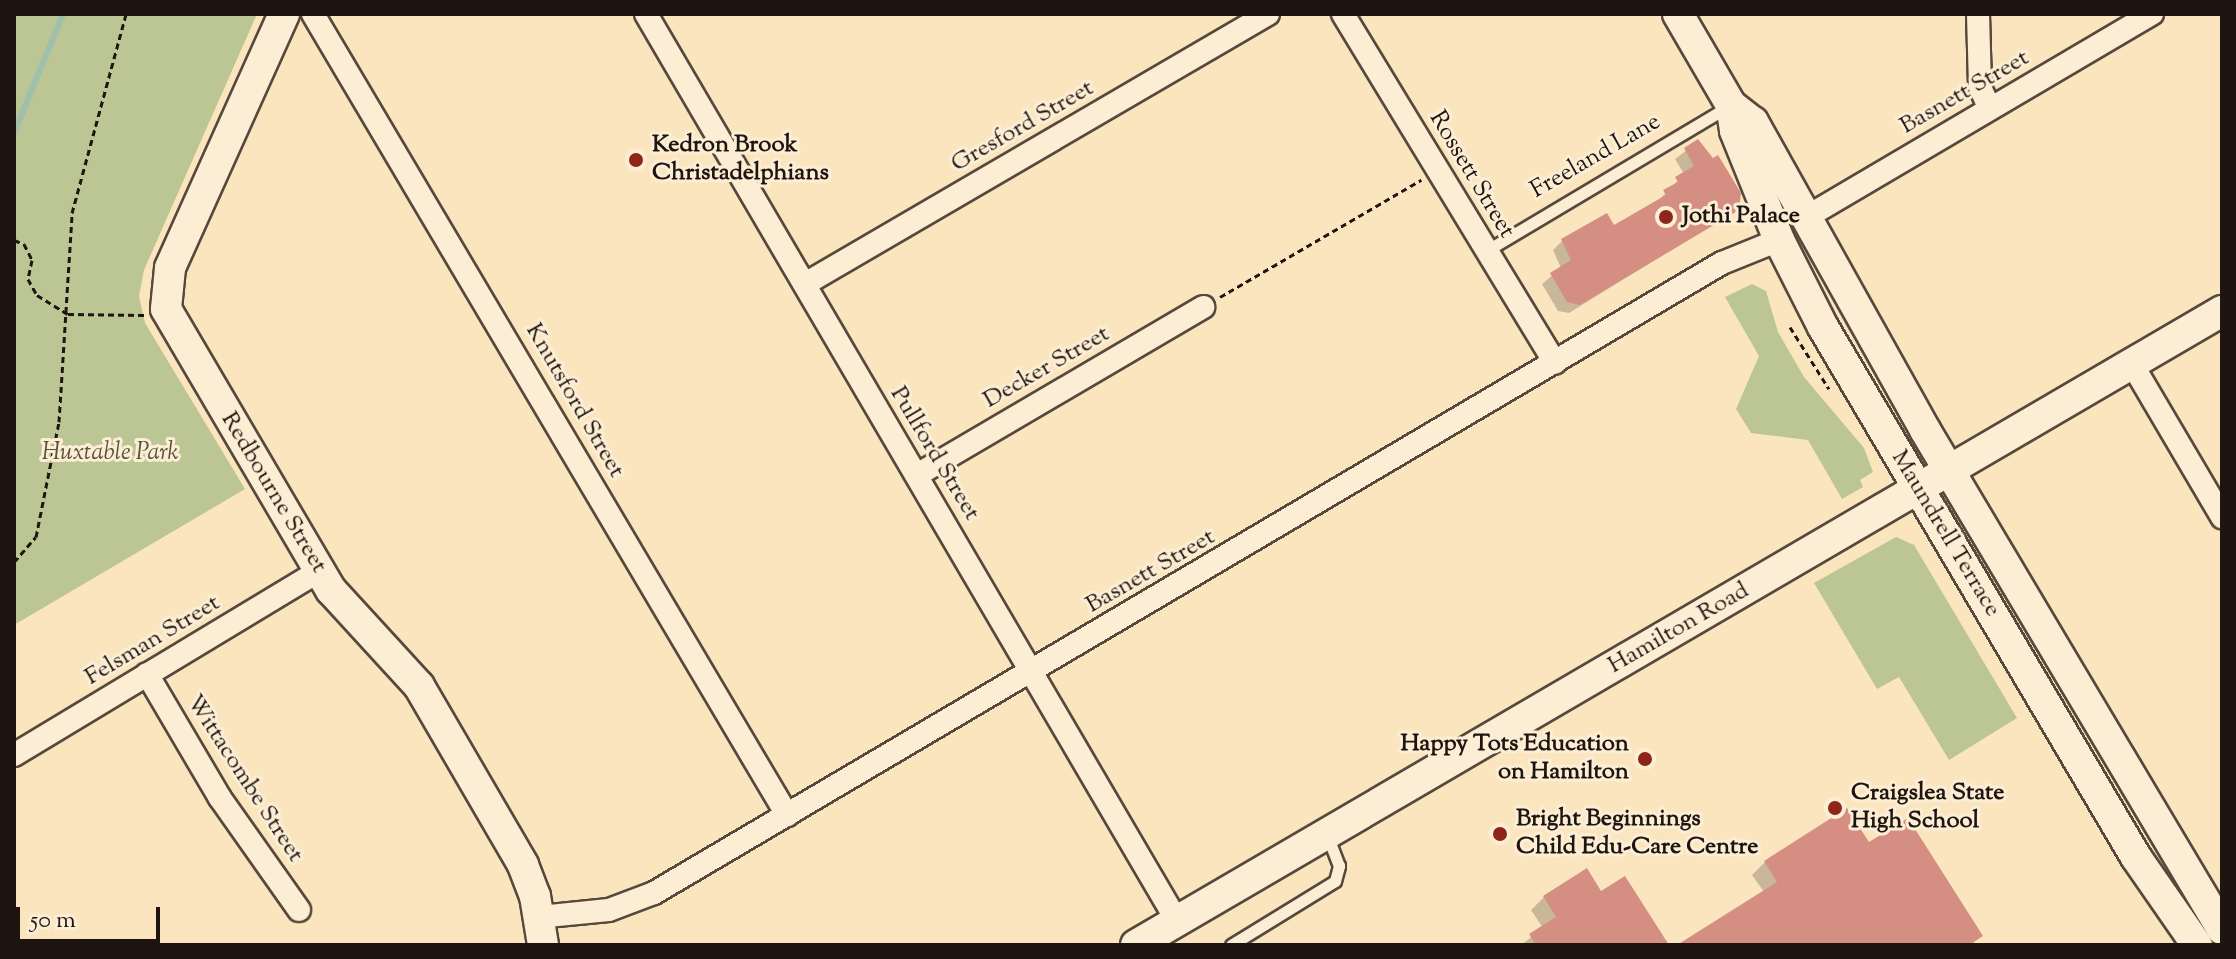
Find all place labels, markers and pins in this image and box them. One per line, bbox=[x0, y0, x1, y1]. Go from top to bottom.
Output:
place label: Kedron Brook Christadelphians bbox=[652, 132, 829, 188]
marker: Kedron Brook Christadelphians bbox=[627, 151, 645, 169]
place label: Jothi Palace bbox=[1682, 203, 1800, 231]
marker: Jothi Palace bbox=[1657, 208, 1675, 226]
place label: Happy Tots Education on Hamilton bbox=[1400, 731, 1629, 787]
marker: Happy Tots Education on Hamilton bbox=[1636, 750, 1654, 768]
place label: Craigslea State High School bbox=[1851, 780, 2004, 836]
marker: Craigslea State High School bbox=[1826, 799, 1844, 817]
place label: Bright Beginnings Child Edu-Care Centre bbox=[1516, 806, 1758, 862]
marker: Bright Beginnings Child Edu-Care Centre bbox=[1491, 825, 1509, 843]

